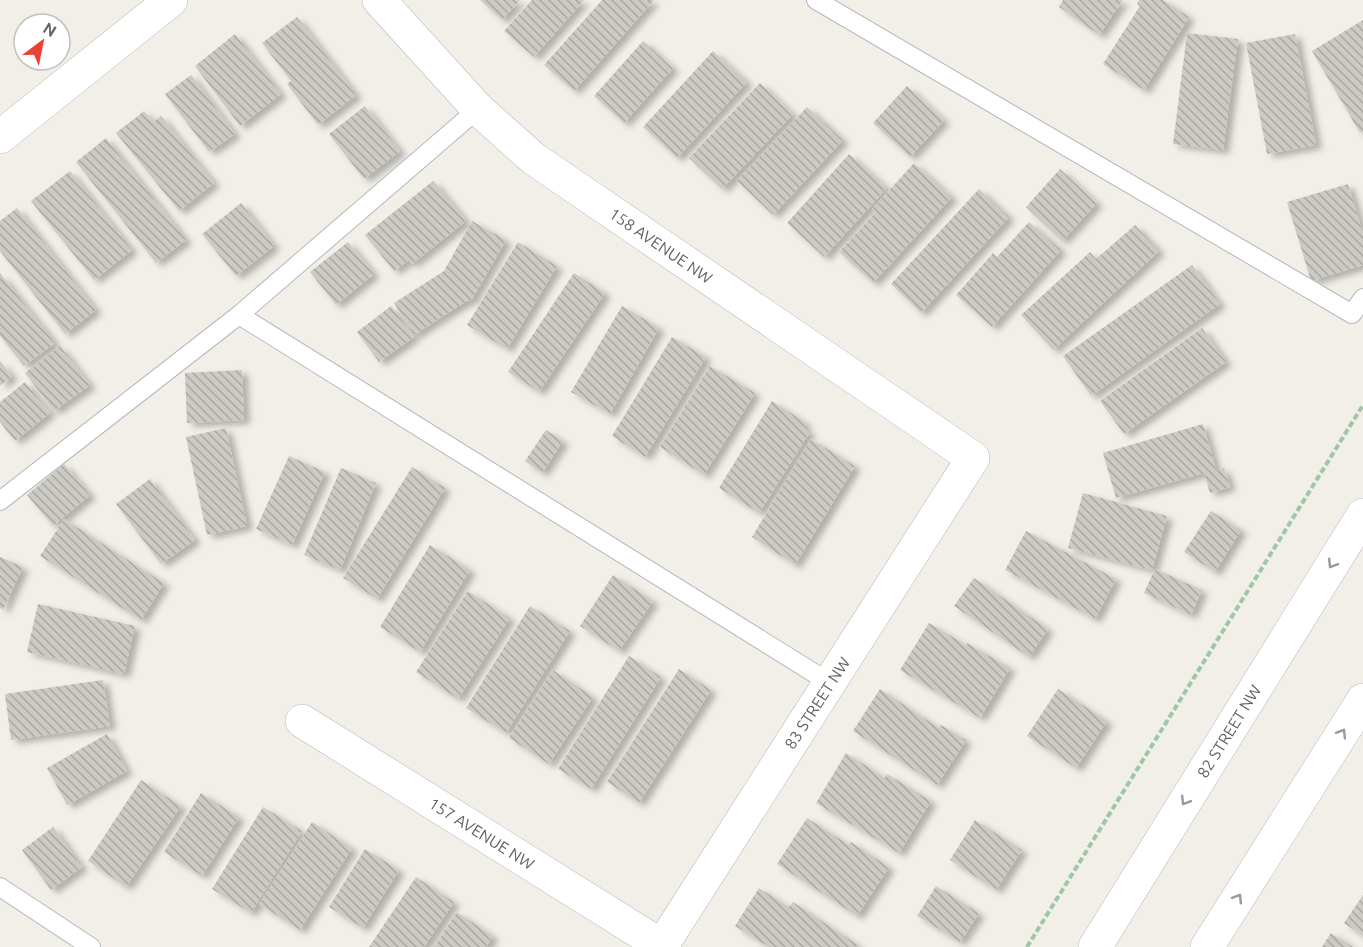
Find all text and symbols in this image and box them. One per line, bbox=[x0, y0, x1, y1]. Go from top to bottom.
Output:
north arrow bbox=[12, 12, 72, 72]
text: N bbox=[40, 18, 60, 40]
street label: 158 AVENUE NW bbox=[606, 204, 716, 287]
one-way arrow bbox=[1328, 558, 1340, 568]
street label: 83 STREET NW bbox=[781, 654, 853, 752]
street label: 82 STREET NW bbox=[1193, 681, 1265, 781]
one-way arrow bbox=[1335, 728, 1346, 739]
street label: 157 AVENUE NW bbox=[426, 794, 538, 873]
one-way arrow bbox=[1181, 794, 1192, 805]
one-way arrow bbox=[1231, 893, 1242, 904]

